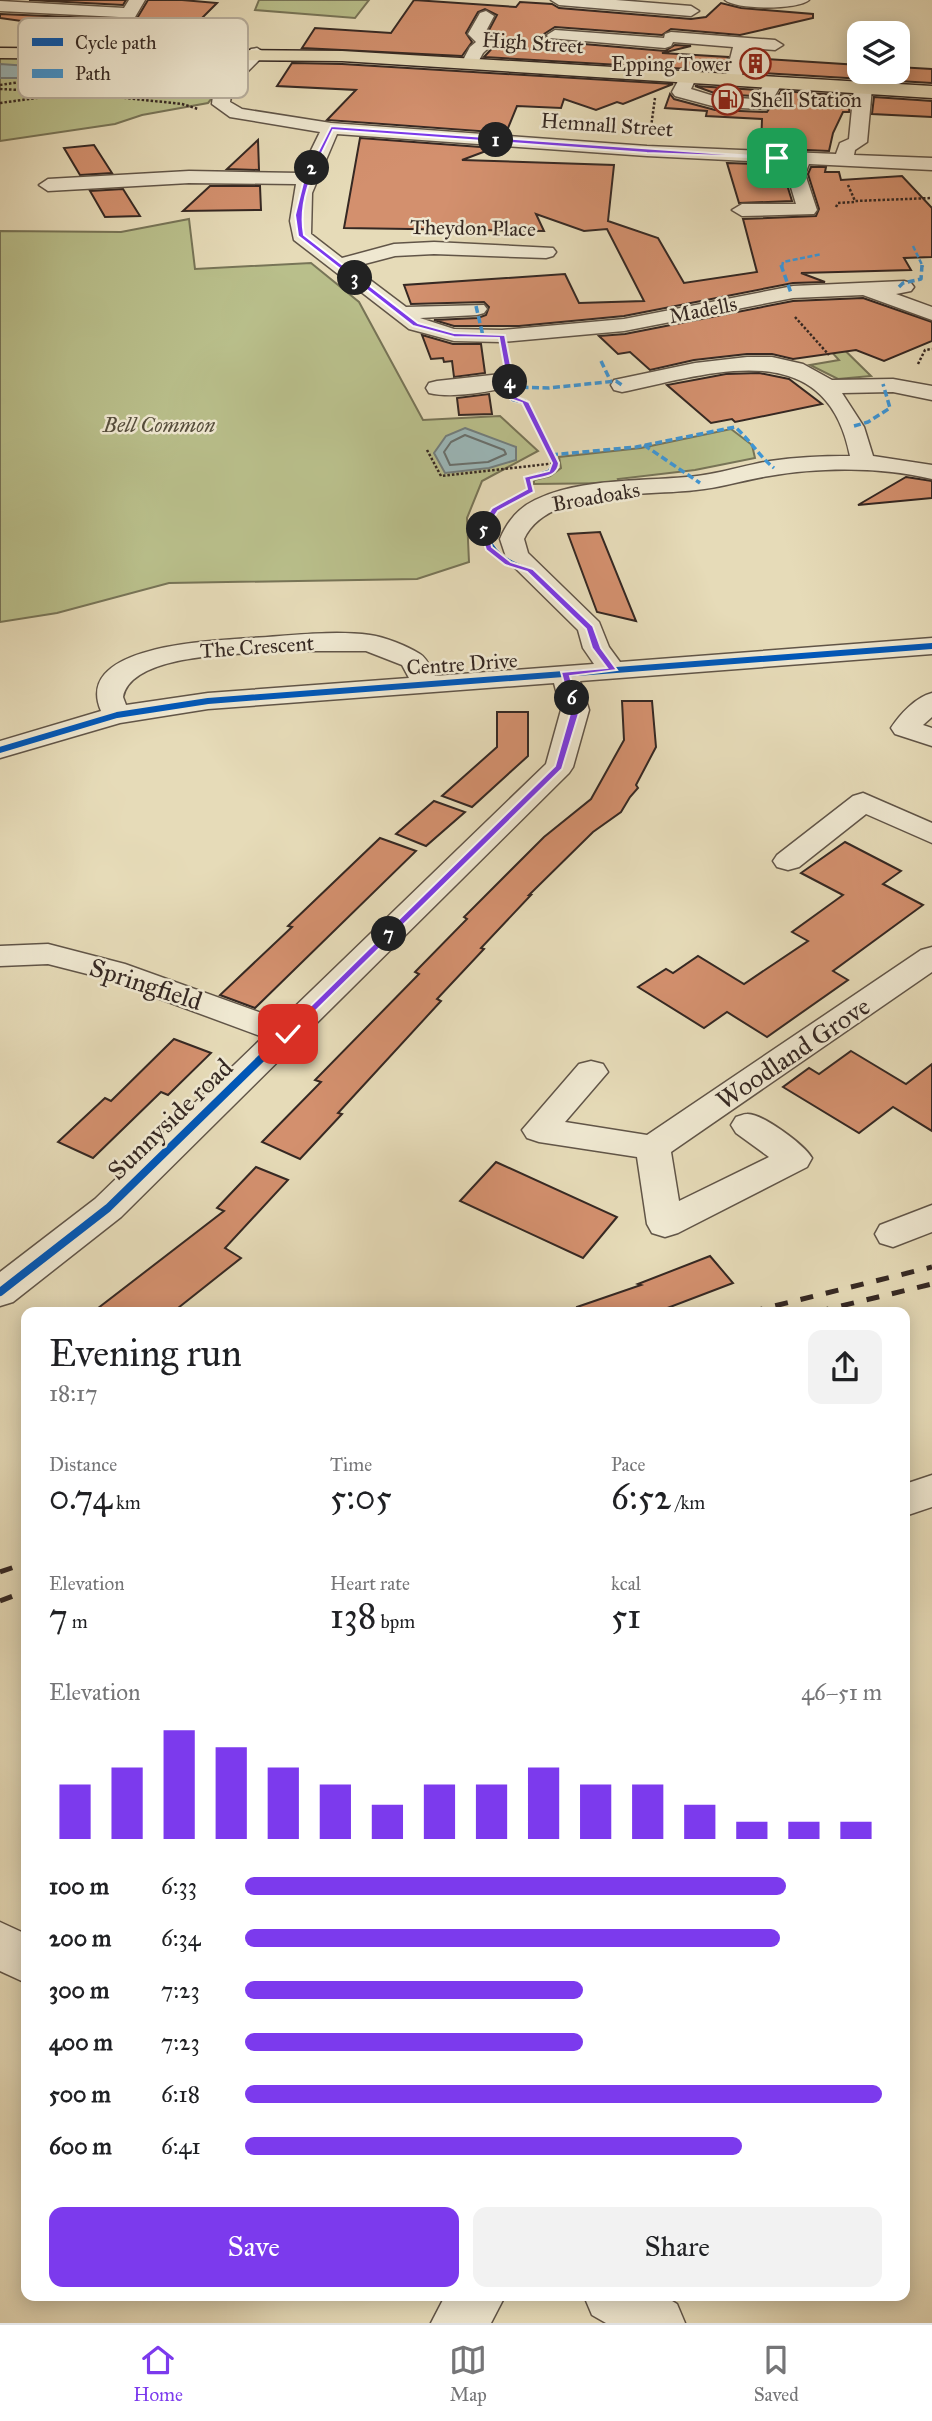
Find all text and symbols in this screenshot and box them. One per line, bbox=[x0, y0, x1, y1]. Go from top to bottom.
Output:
legend bbox=[18, 18, 248, 98]
map controls bbox=[847, 21, 910, 84]
button: layers bbox=[847, 21, 910, 84]
street label: High Street bbox=[481, 26, 585, 60]
text: Cycle path bbox=[75, 31, 157, 54]
building icon: Epping Tower bbox=[738, 47, 772, 81]
place label: Epping Tower bbox=[611, 51, 732, 77]
text: Path bbox=[75, 62, 111, 85]
fuel station icon: Shell Station bbox=[710, 83, 744, 117]
place label: Shell Station bbox=[750, 87, 862, 113]
street label: Hemnall Street bbox=[540, 107, 675, 143]
pin: 1 bbox=[478, 122, 514, 158]
text: 1 bbox=[492, 128, 499, 151]
pin bbox=[747, 128, 807, 188]
icon: arrive bbox=[758, 139, 796, 177]
pin: 2 bbox=[294, 150, 330, 186]
text: 2 bbox=[307, 156, 316, 179]
street label: Theydon Place bbox=[410, 214, 536, 242]
pin: 3 bbox=[338, 260, 372, 296]
text: 3 bbox=[351, 266, 358, 289]
street label: Madells bbox=[667, 291, 739, 329]
pin: 4 bbox=[492, 364, 528, 400]
text: 4 bbox=[504, 370, 515, 393]
park label: Bell Common bbox=[102, 412, 215, 438]
street label: Broadoaks bbox=[550, 476, 642, 518]
pin: 5 bbox=[466, 512, 502, 546]
text: 5 bbox=[479, 517, 488, 540]
street label: The Crescent bbox=[199, 630, 315, 664]
street label: Centre Drive bbox=[406, 647, 519, 681]
pin: 6 bbox=[554, 680, 590, 716]
text: 6 bbox=[567, 686, 576, 709]
pin: 7 bbox=[372, 916, 406, 951]
text: 7 bbox=[383, 922, 394, 945]
street label: Springfield bbox=[85, 951, 207, 1017]
street label: Woodland Grove bbox=[710, 990, 876, 1116]
pin bbox=[258, 1004, 318, 1064]
icon: check bbox=[269, 1015, 307, 1053]
street label: Sunnyside road bbox=[101, 1051, 239, 1187]
text: Evening run bbox=[49, 1330, 242, 1376]
button: share bbox=[808, 1330, 882, 1404]
text: 18:17 bbox=[49, 1379, 97, 1407]
text: Distance bbox=[49, 1453, 117, 1476]
text: Time bbox=[330, 1453, 372, 1476]
text: Pace bbox=[611, 1453, 645, 1476]
text: 0.74 bbox=[49, 1476, 112, 1519]
text: 5:05 bbox=[330, 1476, 392, 1519]
text: 6:52 bbox=[611, 1476, 671, 1519]
text: km bbox=[112, 1491, 141, 1514]
text: /km bbox=[671, 1491, 705, 1514]
text: Elevation bbox=[49, 1572, 124, 1595]
text: Heart rate bbox=[330, 1572, 410, 1595]
text: kcal bbox=[611, 1572, 641, 1595]
text: 7 bbox=[49, 1595, 68, 1638]
text: 138 bbox=[330, 1595, 376, 1638]
text: 51 bbox=[611, 1595, 641, 1638]
text: m bbox=[68, 1610, 88, 1633]
text: bpm bbox=[376, 1610, 415, 1633]
text: Elevation bbox=[49, 1678, 140, 1706]
text: 46–51 m bbox=[801, 1678, 882, 1706]
text: 100 m bbox=[49, 1872, 109, 1900]
text: 6:33 bbox=[161, 1872, 197, 1900]
text: 200 m bbox=[49, 1924, 111, 1952]
text: 6:34 bbox=[161, 1924, 201, 1952]
text: 300 m bbox=[49, 1976, 109, 2004]
text: 7:23 bbox=[161, 1976, 200, 2004]
text: 400 m bbox=[49, 2028, 113, 2056]
text: 7:23 bbox=[161, 2028, 200, 2056]
text: 500 m bbox=[49, 2080, 111, 2108]
text: 6:18 bbox=[161, 2080, 200, 2108]
text: 600 m bbox=[49, 2132, 112, 2160]
text: 6:41 bbox=[161, 2132, 201, 2160]
button: Save bbox=[49, 2207, 459, 2287]
button: Share bbox=[473, 2207, 882, 2287]
tab: Home bbox=[133, 2341, 183, 2406]
tab: Map bbox=[449, 2341, 487, 2406]
tab: Saved bbox=[754, 2341, 799, 2406]

